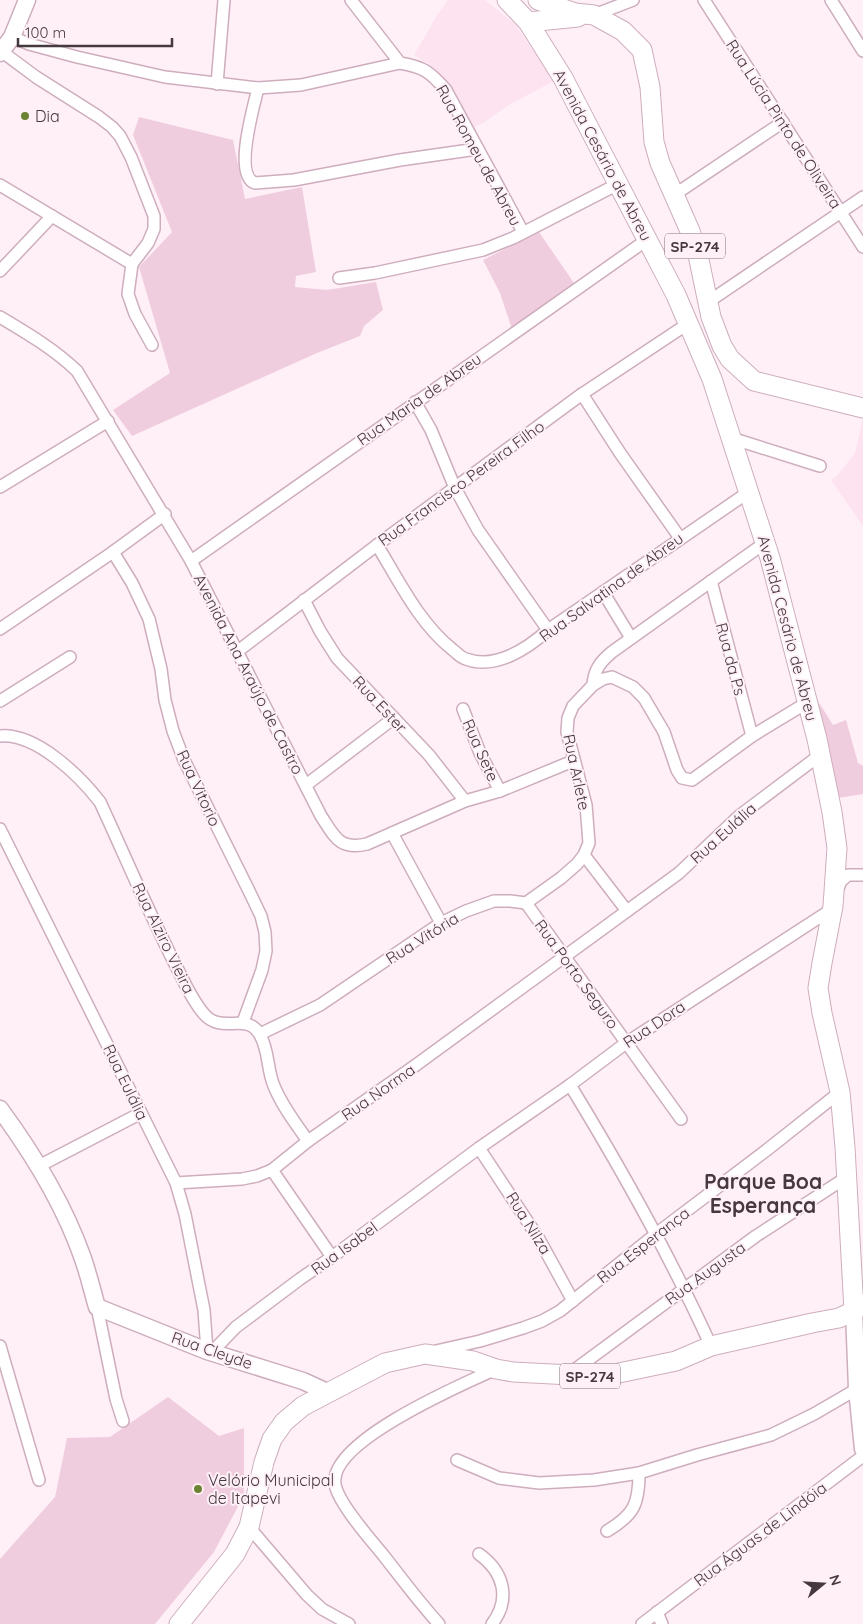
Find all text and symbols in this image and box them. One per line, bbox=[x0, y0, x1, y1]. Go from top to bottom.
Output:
scale bar bbox=[18, 15, 171, 47]
text: 100 m bbox=[25, 23, 66, 42]
street label: Rua Lúcia Pinto de Oliveira bbox=[722, 36, 846, 212]
street label: Avenida Cesário de Abreu bbox=[549, 66, 657, 244]
street label: Rua Romeu de Abreu bbox=[432, 81, 526, 229]
place label: Dia bbox=[35, 106, 60, 126]
marker: Dia bbox=[19, 110, 31, 122]
road number: SP-274 bbox=[665, 234, 725, 258]
street label: Rua Maria de Abreu bbox=[353, 349, 485, 449]
street label: Rua Francisco Pereira Filho bbox=[374, 416, 548, 550]
street label: Rua Salvatina de Abreu bbox=[535, 528, 687, 646]
street label: Avenida Cesário de Abreu bbox=[754, 533, 822, 723]
street label: Avenida Ana Araújo de Castro bbox=[190, 570, 308, 778]
street label: Rua da Ps bbox=[712, 620, 750, 698]
street label: Rua Ester bbox=[349, 671, 411, 737]
street label: Rua Sete bbox=[458, 716, 504, 784]
street label: Rua Arlete bbox=[559, 732, 595, 812]
street label: Rua Vitorio bbox=[173, 747, 225, 829]
street label: Rua Eulália bbox=[686, 798, 760, 868]
street label: Rua Alziro Vieira bbox=[129, 879, 199, 997]
street label: Rua Vitória bbox=[382, 908, 462, 968]
street label: Rua Porto Seguro bbox=[530, 915, 624, 1033]
street label: Rua Dora bbox=[619, 996, 689, 1052]
street label: Rua Eulália bbox=[99, 1041, 153, 1123]
street label: Rua Norma bbox=[337, 1059, 419, 1125]
district label: Parque Boa Esperança bbox=[704, 1168, 822, 1218]
street label: Rua Nilza bbox=[502, 1188, 556, 1258]
street label: Rua Esperança bbox=[593, 1203, 693, 1287]
street label: Rua Isabel bbox=[307, 1217, 381, 1279]
street label: Rua Augusta bbox=[661, 1237, 749, 1309]
street label: Rua Cleyde bbox=[169, 1327, 255, 1373]
road number: SP-274 bbox=[560, 1364, 620, 1388]
place label: Velório Municipal de Itapevi bbox=[208, 1470, 334, 1508]
street label: Rua Águas de Lindóia bbox=[690, 1477, 830, 1591]
marker: Velório Municipal de Itapevi bbox=[192, 1483, 204, 1495]
north arrow bbox=[798, 1559, 848, 1609]
text: N bbox=[825, 1572, 846, 1588]

